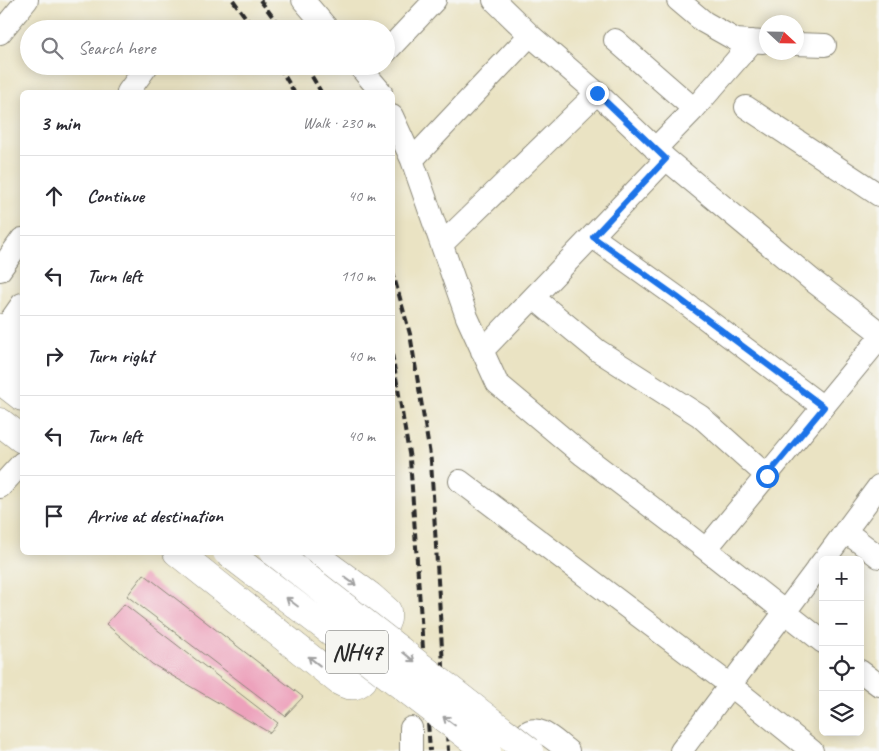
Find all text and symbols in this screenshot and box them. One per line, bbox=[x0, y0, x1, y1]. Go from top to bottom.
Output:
north arrow bbox=[759, 15, 804, 60]
search box bbox=[20, 20, 395, 75]
icon: search bbox=[38, 34, 66, 62]
text: Search here bbox=[78, 36, 155, 60]
route end bbox=[586, 82, 609, 105]
text: 3 min bbox=[40, 110, 80, 136]
text: Walk · 230 m bbox=[303, 113, 375, 133]
icon: ahead bbox=[40, 182, 68, 210]
text: Continue bbox=[87, 184, 144, 208]
text: 40 m bbox=[348, 186, 375, 206]
icon: left bbox=[40, 262, 68, 290]
text: Turn left bbox=[87, 264, 142, 288]
text: 110 m bbox=[341, 266, 375, 286]
icon: right bbox=[40, 342, 68, 370]
text: Turn right bbox=[87, 344, 154, 368]
text: 40 m bbox=[348, 346, 375, 366]
icon: left bbox=[40, 422, 68, 450]
text: Turn left bbox=[87, 424, 142, 448]
text: 40 m bbox=[348, 426, 375, 446]
route start bbox=[756, 465, 779, 488]
icon: arrive bbox=[40, 502, 68, 530]
text: Arrive at destination bbox=[87, 504, 223, 528]
map controls bbox=[819, 556, 864, 736]
button: + bbox=[819, 556, 864, 601]
one-way arrow bbox=[343, 576, 357, 586]
one-way arrow bbox=[285, 596, 298, 607]
button: − bbox=[819, 601, 864, 646]
road number: NH47 bbox=[326, 630, 388, 674]
button: locate bbox=[819, 646, 864, 691]
one-way arrow bbox=[403, 651, 416, 662]
one-way arrow bbox=[308, 656, 321, 667]
button: layers bbox=[819, 691, 864, 736]
one-way arrow bbox=[443, 716, 456, 727]

